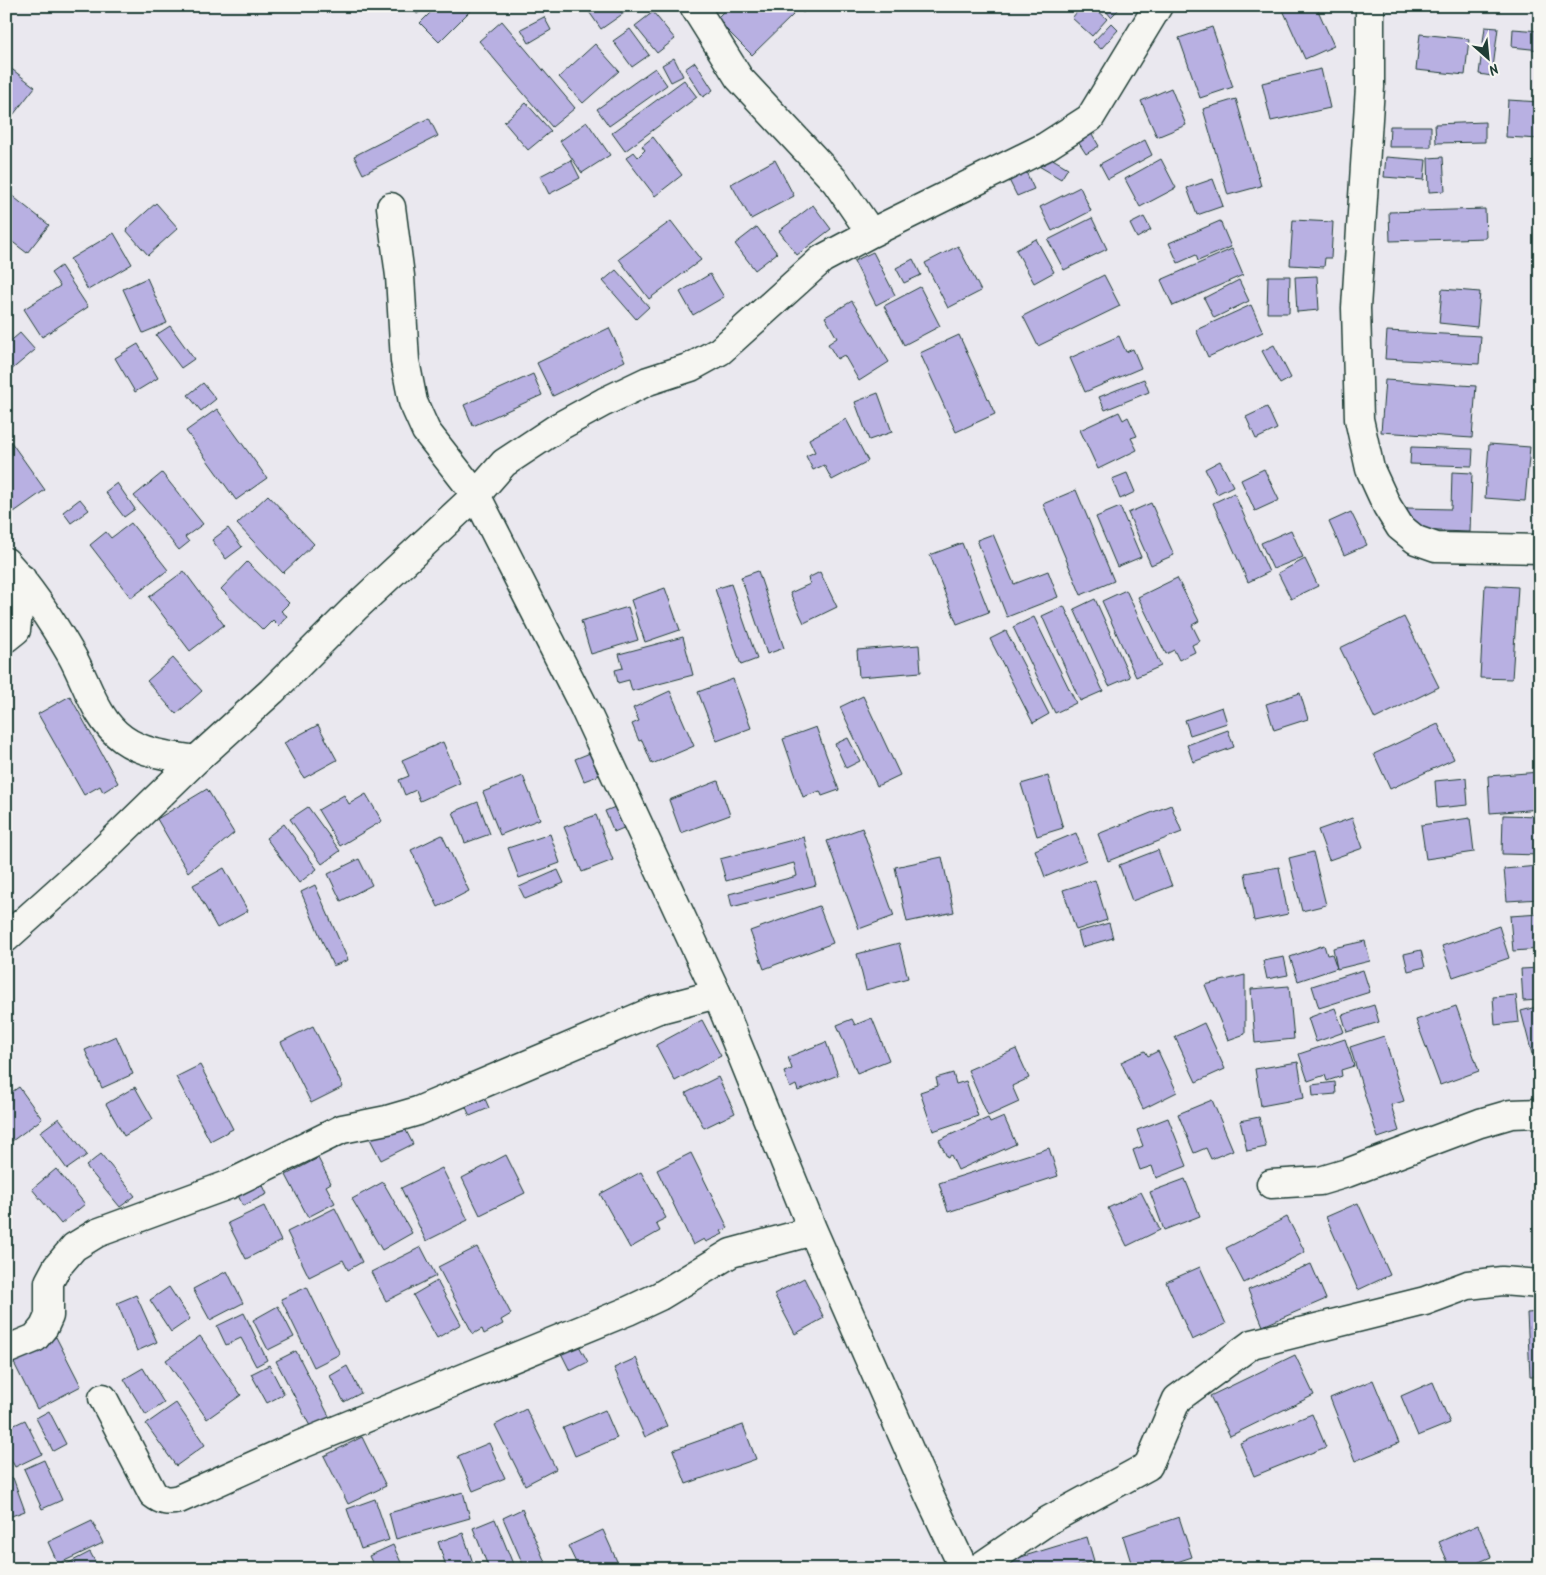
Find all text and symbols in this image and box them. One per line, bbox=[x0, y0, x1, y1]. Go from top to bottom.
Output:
north arrow bbox=[1464, 32, 1514, 82]
text: N bbox=[1484, 57, 1502, 81]

